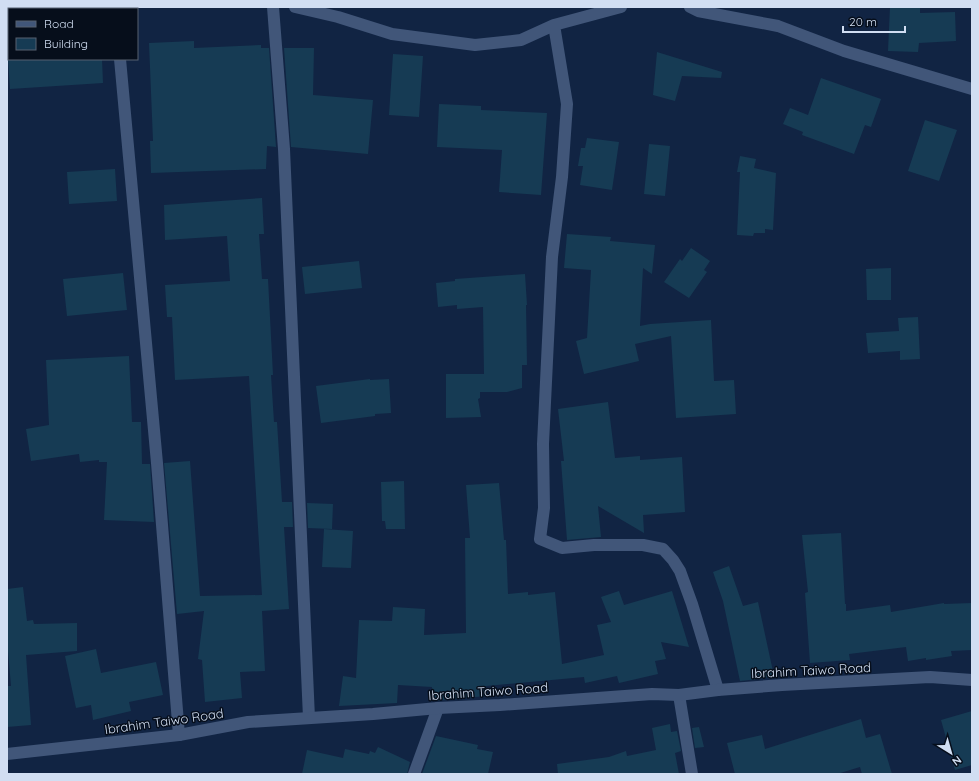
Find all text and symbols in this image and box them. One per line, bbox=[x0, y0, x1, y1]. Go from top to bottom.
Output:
legend bbox=[8, 8, 138, 60]
scale bar bbox=[843, 8, 905, 34]
text: 20 m bbox=[849, 14, 877, 29]
text: Road bbox=[44, 16, 74, 31]
text: Building bbox=[44, 36, 88, 51]
street label: Ibrahim Taiwo Road bbox=[751, 659, 871, 681]
street label: Ibrahim Taiwo Road bbox=[428, 679, 548, 703]
street label: Ibrahim Taiwo Road bbox=[103, 705, 225, 737]
north arrow bbox=[931, 733, 971, 773]
text: N bbox=[950, 753, 964, 769]

